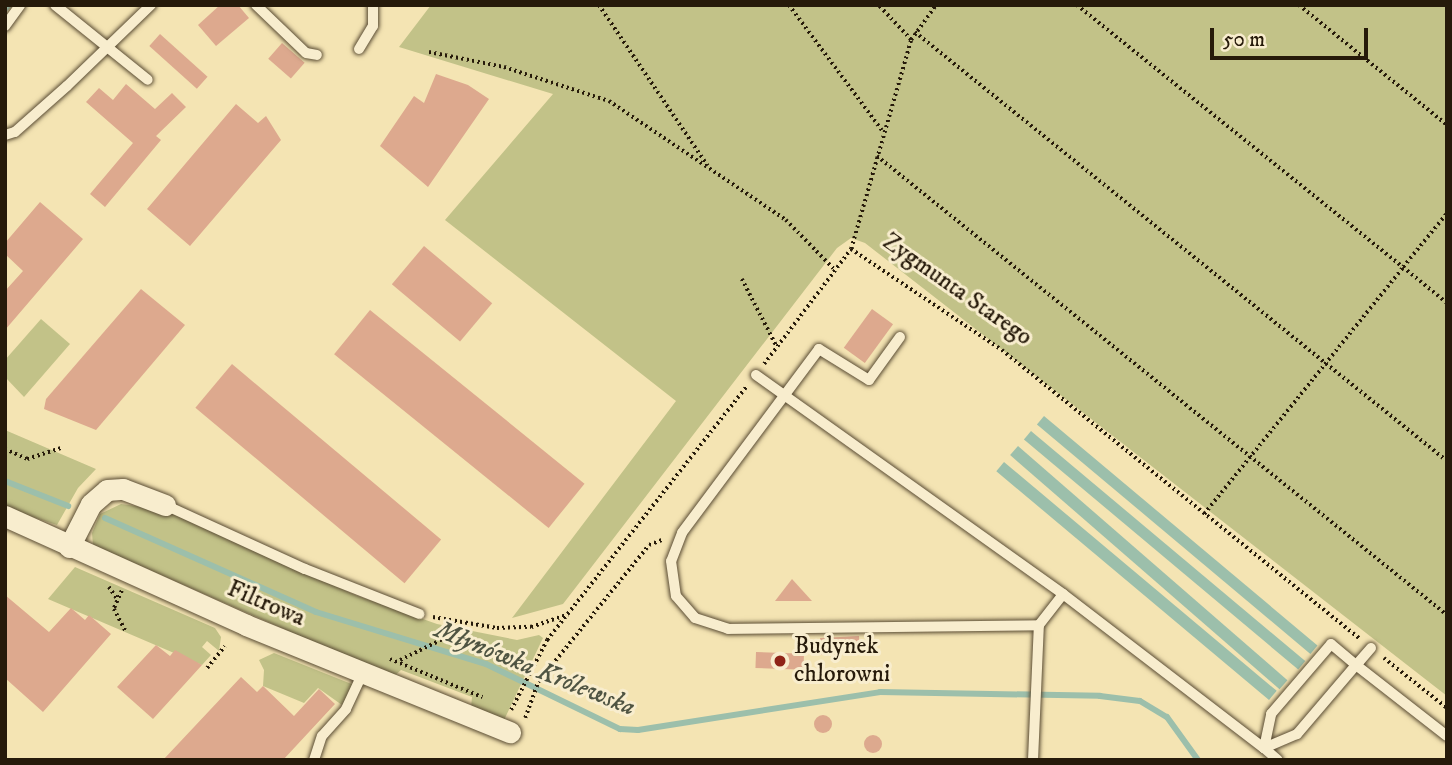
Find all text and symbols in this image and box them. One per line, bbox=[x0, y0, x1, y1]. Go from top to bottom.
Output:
scale bar bbox=[1214, 14, 1372, 58]
text: 50 m bbox=[1223, 27, 1265, 53]
street label: Zygmunta Starego bbox=[877, 228, 1037, 352]
street label: Filtrowa bbox=[223, 575, 309, 633]
water label: Młynówka Królewska bbox=[430, 615, 640, 723]
place label: Budynek chlorowni bbox=[794, 633, 890, 689]
marker: Budynek chlorowni bbox=[772, 653, 788, 669]

